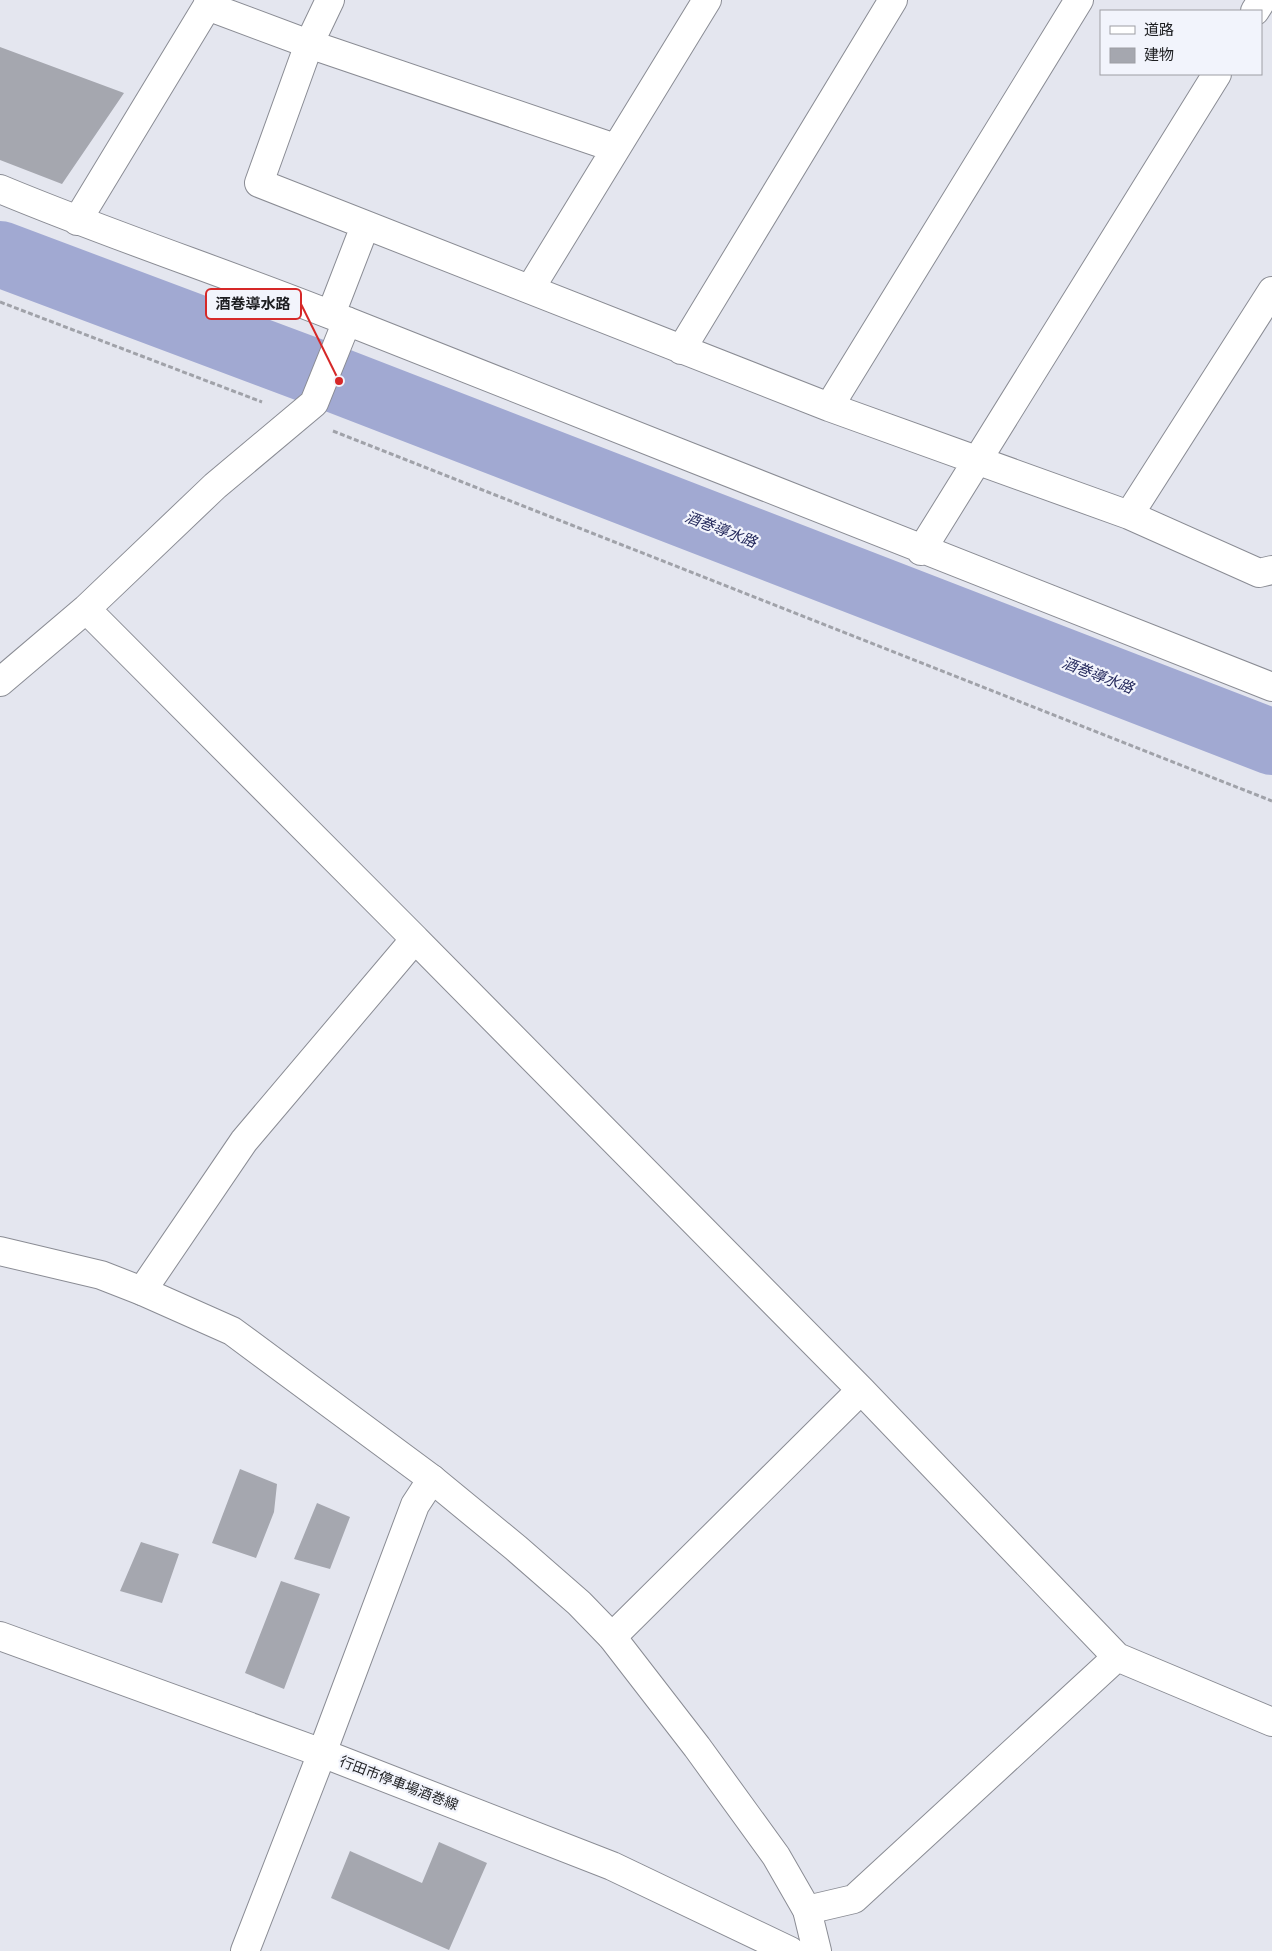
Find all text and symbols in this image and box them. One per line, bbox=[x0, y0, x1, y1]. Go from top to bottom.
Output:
legend bbox=[1100, 10, 1262, 75]
text: 道路 bbox=[1144, 21, 1174, 38]
text: 建物 bbox=[1144, 46, 1174, 63]
callout: 酒巻導水路 bbox=[206, 289, 301, 319]
text: 酒巻導水路 bbox=[215, 295, 291, 312]
water label: 酒巻導水路 bbox=[683, 508, 761, 551]
water label: 酒巻導水路 bbox=[1060, 654, 1138, 697]
street label: 行田市停車場酒巻線 bbox=[337, 1753, 461, 1813]

